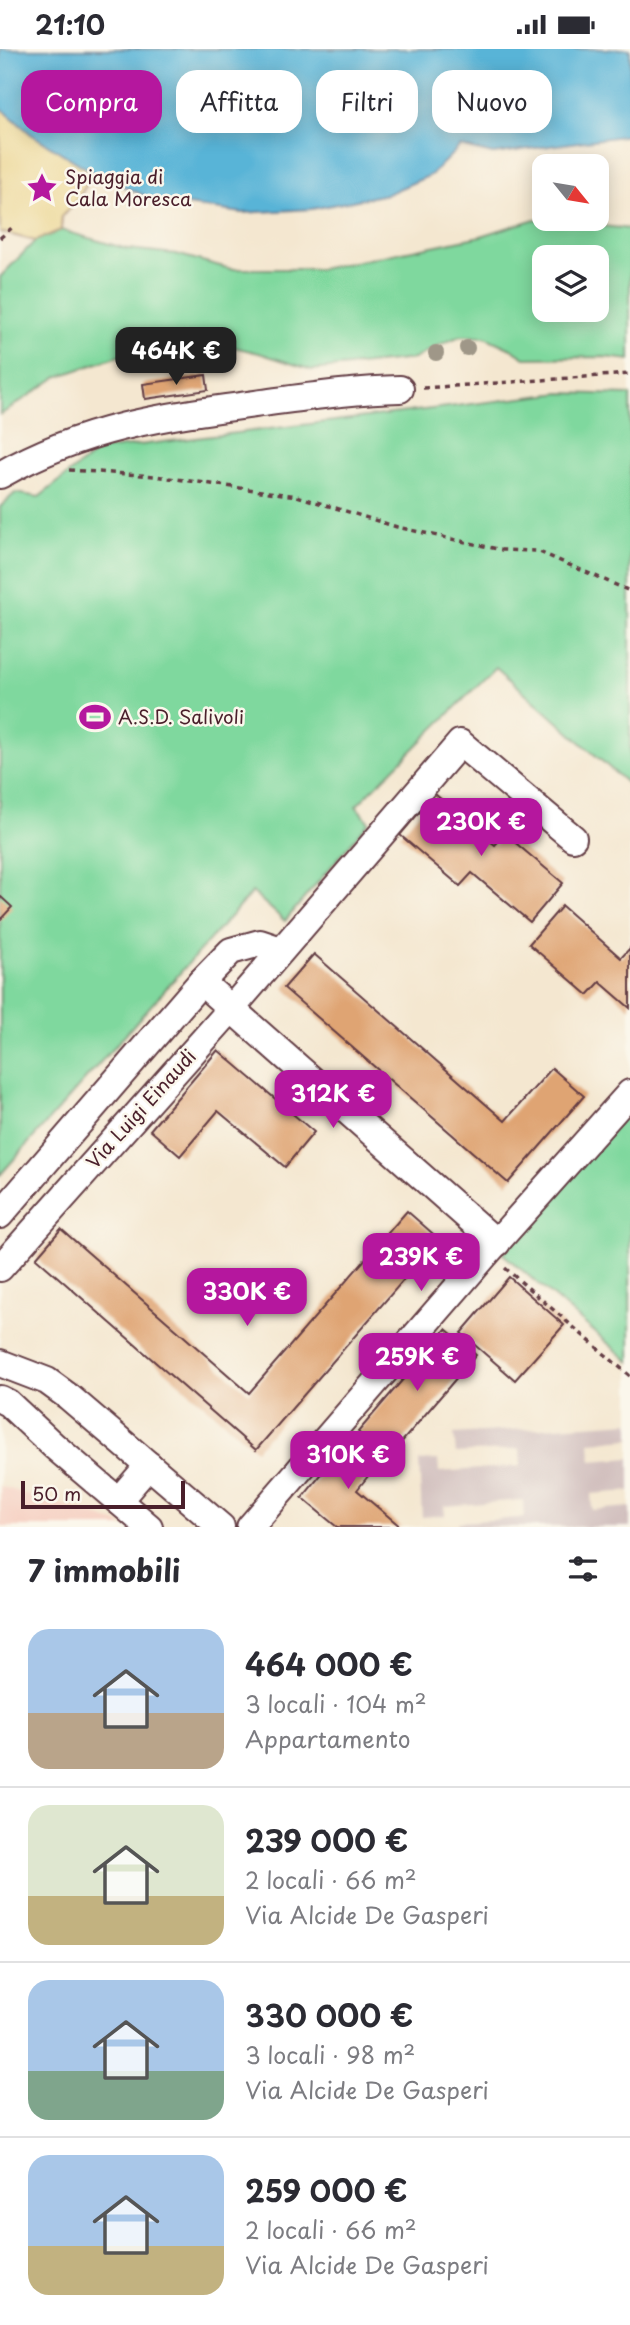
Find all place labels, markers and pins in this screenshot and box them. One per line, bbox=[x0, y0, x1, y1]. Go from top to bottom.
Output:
place label: Spiaggia di Cala Moresca bbox=[65, 162, 192, 212]
place icon: Spiaggia di Cala Moresca bbox=[25, 171, 59, 205]
pin: 464K € bbox=[119, 327, 233, 387]
sports icon: A.S.D. Salivoli bbox=[78, 700, 112, 734]
place label: A.S.D. Salivoli bbox=[118, 702, 244, 730]
pin: 230K € bbox=[424, 799, 538, 858]
pin: 312K € bbox=[276, 1070, 390, 1130]
pin: 239K € bbox=[364, 1233, 478, 1293]
pin: 330K € bbox=[190, 1269, 304, 1328]
pin: 259K € bbox=[360, 1333, 474, 1393]
pin: 310K € bbox=[291, 1431, 405, 1491]

